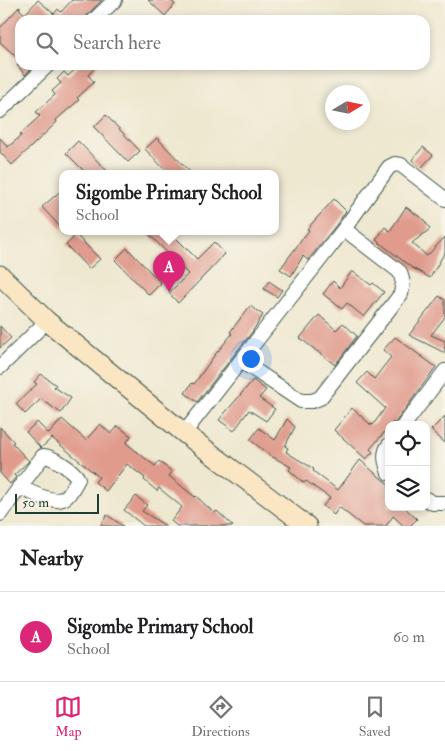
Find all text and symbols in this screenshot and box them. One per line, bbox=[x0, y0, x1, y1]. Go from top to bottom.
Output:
search box bbox=[15, 15, 430, 70]
icon: search bbox=[33, 29, 61, 57]
text: Search here bbox=[73, 31, 161, 55]
north arrow bbox=[325, 85, 370, 130]
popup bbox=[59, 170, 279, 235]
text: Sigombe Primary School bbox=[76, 181, 262, 205]
text: School bbox=[76, 205, 119, 225]
pin: A bbox=[153, 251, 185, 292]
your location bbox=[238, 346, 264, 372]
map controls bbox=[385, 421, 430, 511]
button: locate bbox=[385, 421, 430, 466]
button: layers bbox=[385, 466, 430, 511]
scale bar bbox=[15, 491, 99, 514]
text: 50 m bbox=[22, 494, 49, 511]
text: Nearby bbox=[20, 545, 83, 572]
text: Sigombe Primary School bbox=[67, 615, 253, 639]
text: A bbox=[31, 627, 41, 647]
text: 60 m bbox=[393, 627, 425, 647]
text: School bbox=[67, 639, 110, 659]
tab: Map bbox=[54, 693, 82, 740]
tab: Directions bbox=[191, 693, 250, 740]
tab: Saved bbox=[359, 693, 391, 740]

